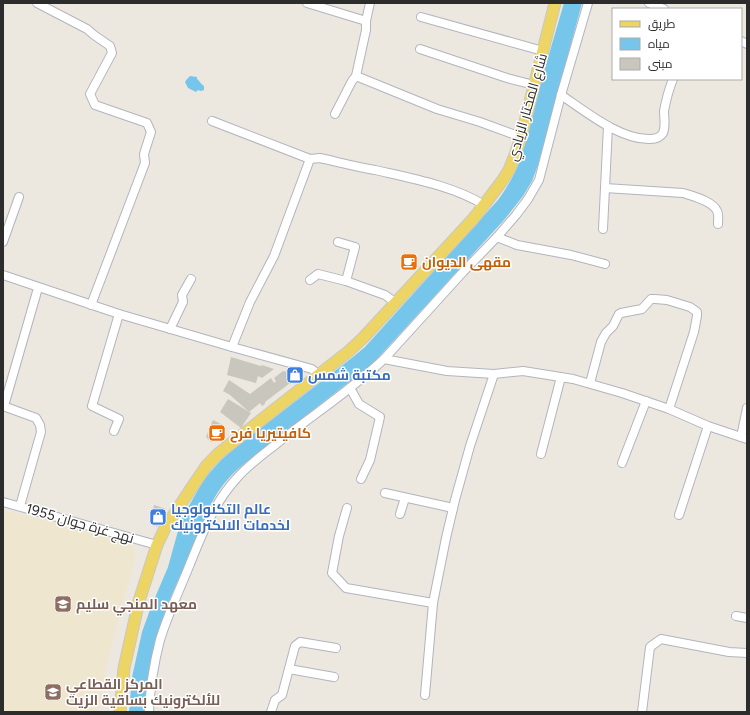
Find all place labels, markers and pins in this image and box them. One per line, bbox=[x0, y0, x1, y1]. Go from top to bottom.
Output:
cafe icon: مقهى الديوان bbox=[399, 252, 419, 272]
place label: مقهى الديوان bbox=[422, 254, 511, 271]
shop icon: مكتبة شمس bbox=[285, 365, 305, 385]
place label: مكتبة شمس bbox=[308, 367, 391, 384]
cafe icon: كافيتيريا فرح bbox=[207, 423, 227, 443]
place label: كافيتيريا فرح bbox=[230, 425, 311, 443]
place label: عالم التكنولوجيا لخدمات الالكترونيك bbox=[171, 501, 290, 534]
shop icon: عالم التكنولوجيا لخدمات الالكترونيك bbox=[148, 507, 168, 527]
school or university icon: معهد المنجي سليم bbox=[53, 594, 73, 614]
place label: معهد المنجي سليم bbox=[76, 596, 197, 616]
place label: المركز القطاعي للألكترونيك بساقية الزيت bbox=[66, 676, 220, 709]
school or university icon: المركز القطاعي للألكترونيك بساقية الزيت bbox=[43, 682, 63, 702]

